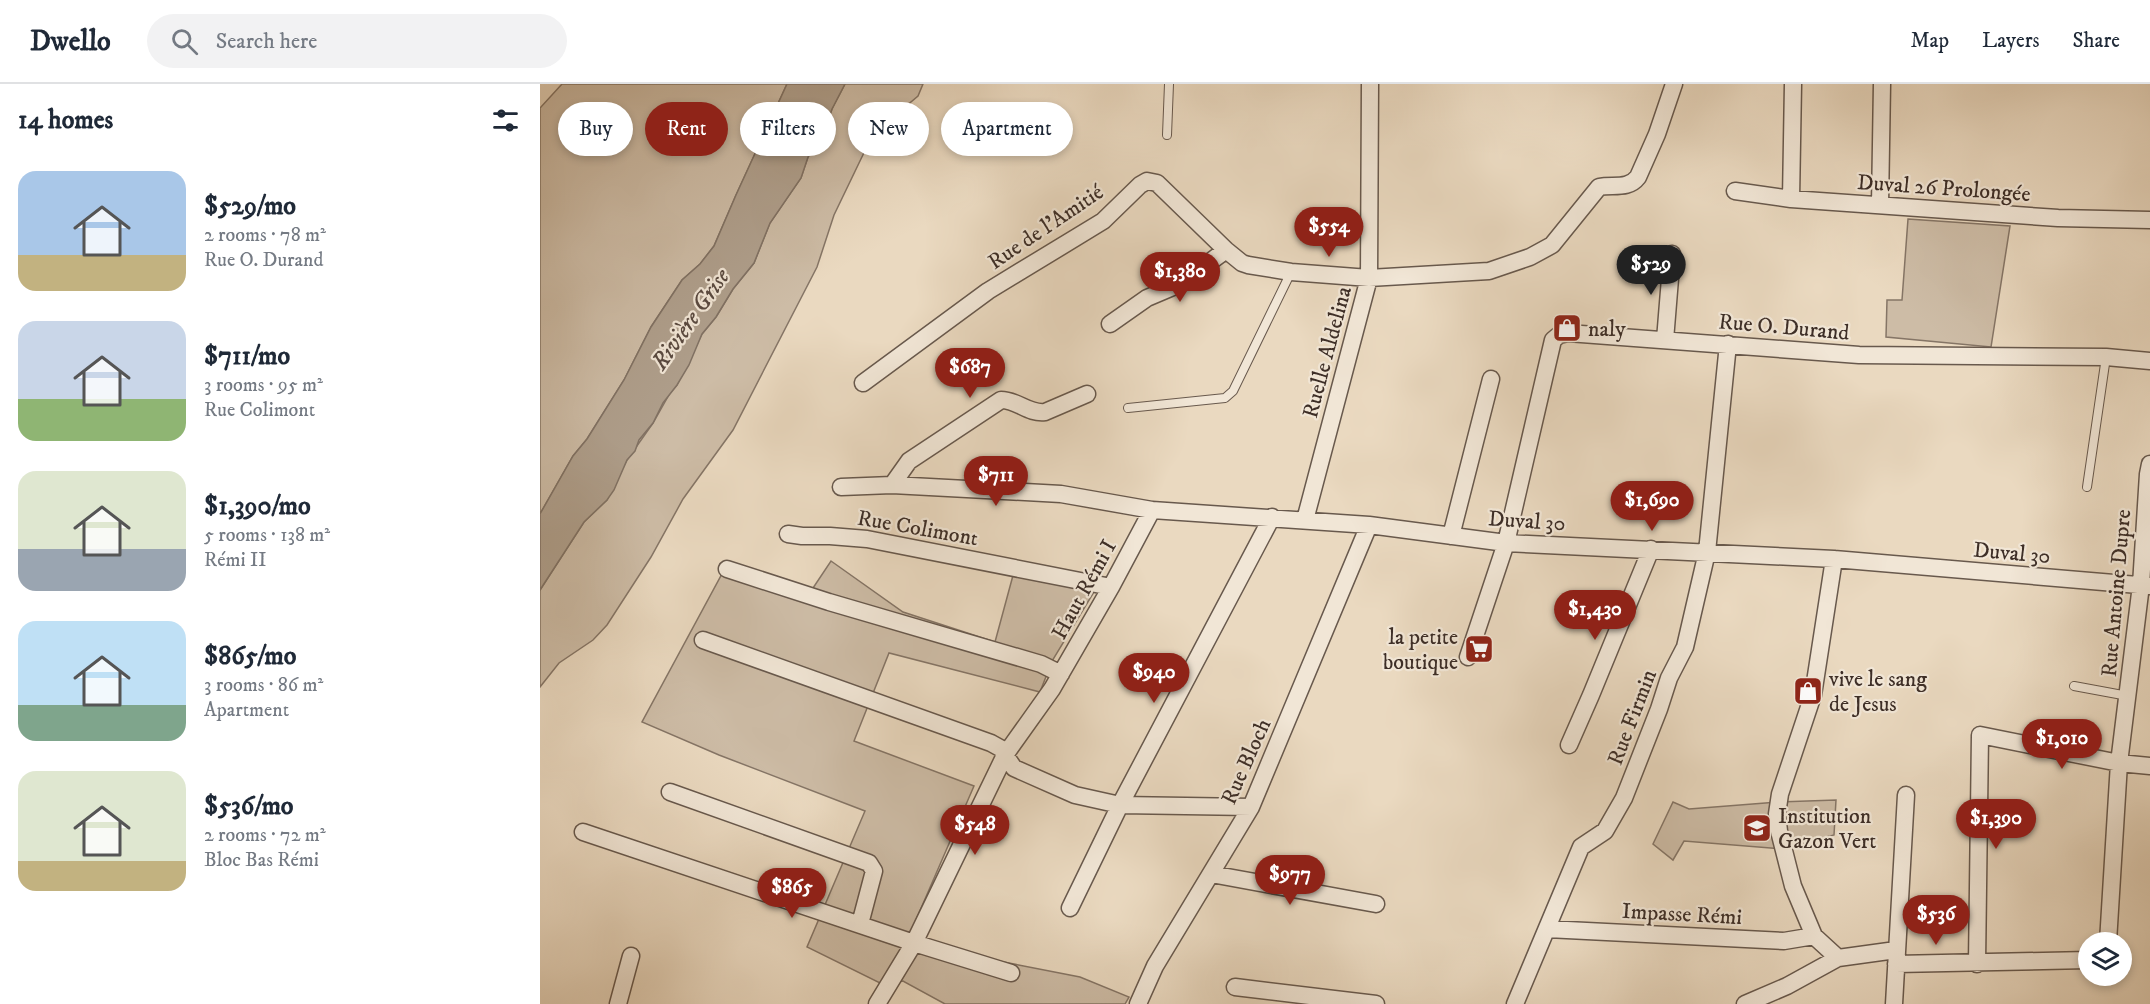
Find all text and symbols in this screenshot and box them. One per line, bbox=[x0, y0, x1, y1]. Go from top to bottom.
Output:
search box bbox=[147, 14, 567, 68]
text: Dwello bbox=[30, 24, 111, 59]
icon: search bbox=[168, 25, 201, 58]
text: Search here bbox=[216, 28, 317, 55]
text: Map bbox=[1910, 28, 1949, 54]
text: Layers bbox=[1982, 28, 2040, 54]
text: Share bbox=[2073, 28, 2120, 54]
chip: Buy bbox=[558, 102, 633, 156]
chip: Rent bbox=[645, 102, 728, 156]
chip: Filters bbox=[740, 102, 836, 156]
chip: New bbox=[848, 102, 929, 156]
chip: Apartment bbox=[941, 102, 1073, 156]
text: 14 homes bbox=[18, 104, 113, 137]
icon: filters bbox=[489, 104, 522, 137]
street label: Duval 26 Prolongée bbox=[1856, 169, 2031, 208]
street label: Rue de l'Amitié bbox=[983, 179, 1109, 276]
text: $529/mo bbox=[204, 190, 296, 223]
icon: home bbox=[66, 195, 138, 267]
pin: $554 bbox=[1293, 207, 1365, 258]
text: $554 bbox=[1308, 214, 1350, 239]
text: 2 rooms · 78 m² bbox=[204, 223, 326, 248]
pin: $529 bbox=[1615, 245, 1687, 296]
text: Rue O. Durand bbox=[204, 248, 323, 273]
pin: $1,380 bbox=[1131, 252, 1229, 303]
text: $529 bbox=[1631, 252, 1671, 277]
text: $1,380 bbox=[1154, 259, 1206, 284]
water label: Rivière Grise bbox=[644, 262, 737, 377]
street label: Ruelle Aldelina bbox=[1297, 283, 1358, 421]
street label: Rue O. Durand bbox=[1717, 308, 1850, 347]
shop icon: naly bbox=[1551, 312, 1583, 344]
place label: naly bbox=[1588, 316, 1626, 343]
text: $711/mo bbox=[204, 340, 290, 373]
icon: home bbox=[66, 345, 138, 417]
pin: $687 bbox=[934, 348, 1006, 399]
text: $687 bbox=[949, 355, 991, 380]
text: 3 rooms · 95 m² bbox=[204, 373, 323, 398]
text: Rue Colimont bbox=[204, 398, 315, 423]
pin: $711 bbox=[960, 456, 1032, 507]
text: $711 bbox=[978, 463, 1014, 488]
pin: $1,690 bbox=[1603, 481, 1701, 532]
text: $1,690 bbox=[1625, 488, 1679, 513]
text: $1,390/mo bbox=[204, 490, 311, 523]
icon: home bbox=[66, 495, 138, 567]
street label: Rue Colimont bbox=[855, 505, 980, 552]
street label: Duval 30 bbox=[1487, 505, 1566, 538]
street label: Rue Antoine Dupre bbox=[2096, 508, 2137, 678]
text: 5 rooms · 138 m² bbox=[204, 523, 330, 548]
street label: Haut Rémi I bbox=[1046, 535, 1123, 644]
street label: Duval 30 bbox=[1972, 537, 2052, 570]
text: Rémi II bbox=[204, 548, 266, 573]
pin: $1,430 bbox=[1546, 590, 1644, 641]
text: $1,430 bbox=[1568, 597, 1622, 622]
place label: la petite boutique bbox=[1383, 624, 1458, 676]
supermarket icon: la petite boutique bbox=[1463, 633, 1495, 665]
text: $865/mo bbox=[204, 640, 296, 673]
icon: home bbox=[66, 645, 138, 717]
pin: $940 bbox=[1118, 653, 1190, 704]
text: $940 bbox=[1132, 660, 1176, 685]
street label: Rue Firmin bbox=[1602, 665, 1663, 769]
place label: vive le sang de Jesus bbox=[1828, 666, 1927, 718]
text: 3 rooms · 86 m² bbox=[204, 673, 323, 698]
shop icon: vive le sang de Jesus bbox=[1792, 675, 1824, 707]
text: Apartment bbox=[204, 698, 289, 723]
street label: Rue Bloch bbox=[1216, 714, 1277, 809]
pin: $1,010 bbox=[2013, 719, 2111, 770]
text: $1,010 bbox=[2036, 726, 2088, 751]
text: $536/mo bbox=[204, 790, 294, 823]
icon: home bbox=[66, 795, 138, 867]
pin: $1,390 bbox=[1947, 799, 2045, 850]
place label: Institution Gazon Vert bbox=[1778, 803, 1876, 855]
pin: $548 bbox=[939, 805, 1011, 856]
text: $1,390 bbox=[1970, 806, 2022, 831]
text: $548 bbox=[954, 812, 996, 837]
school or university icon: Institution Gazon Vert bbox=[1741, 812, 1773, 844]
text: 2 rooms · 72 m² bbox=[204, 823, 326, 848]
text: Bloc Bas Rémi bbox=[204, 848, 319, 873]
pin: $977 bbox=[1254, 855, 1326, 906]
text: $977 bbox=[1269, 862, 1311, 887]
pin: $865 bbox=[756, 868, 828, 919]
text: $865 bbox=[771, 875, 813, 900]
pin: $536 bbox=[1900, 895, 1972, 946]
street label: Impasse Rémi bbox=[1621, 898, 1743, 931]
text: $536 bbox=[1917, 902, 1955, 927]
map controls bbox=[2078, 932, 2132, 986]
button: layers bbox=[2078, 932, 2132, 986]

